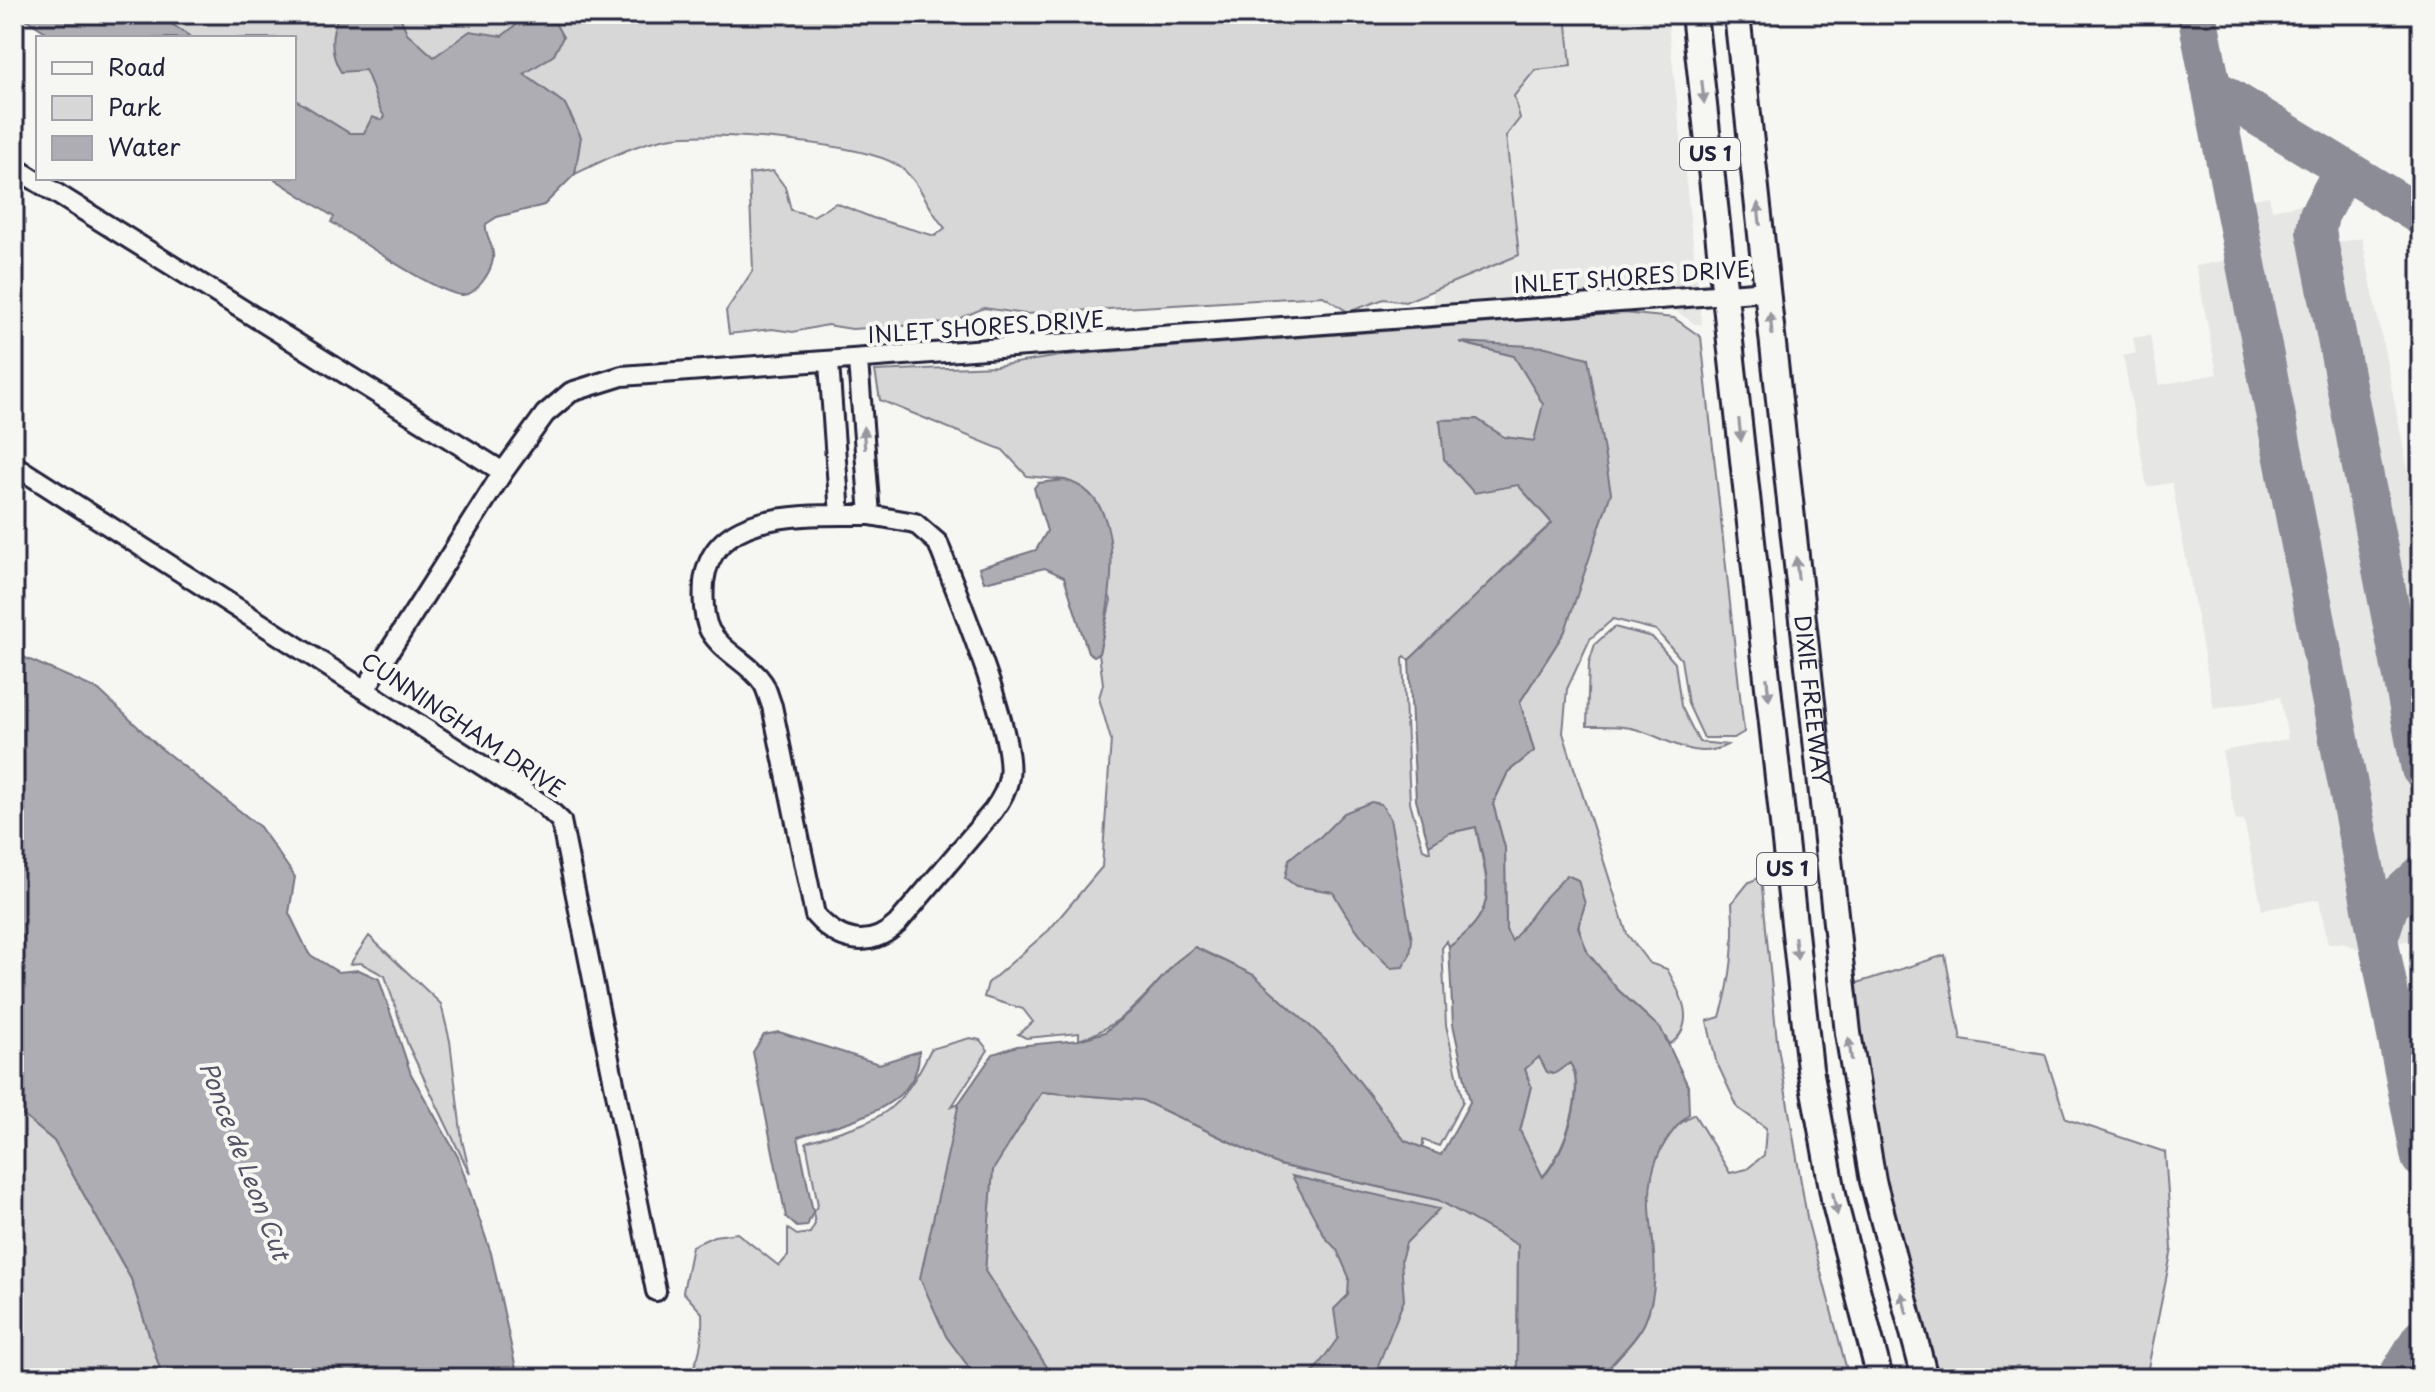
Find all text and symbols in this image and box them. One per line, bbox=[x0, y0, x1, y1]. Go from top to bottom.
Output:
legend bbox=[36, 36, 296, 180]
text: Road bbox=[108, 48, 166, 84]
one-way arrow bbox=[1697, 79, 1710, 104]
text: Park bbox=[108, 88, 162, 124]
text: Water bbox=[108, 128, 181, 164]
road number: US 1 bbox=[1680, 138, 1740, 170]
one-way arrow bbox=[1753, 201, 1766, 226]
street label: INLET SHORES DRIVE bbox=[1513, 251, 1751, 300]
street label: INLET SHORES DRIVE bbox=[867, 301, 1105, 350]
one-way arrow bbox=[1765, 311, 1778, 336]
one-way arrow bbox=[1734, 418, 1747, 443]
one-way arrow bbox=[857, 425, 870, 450]
one-way arrow bbox=[1791, 555, 1804, 580]
street label: DIXIE FREEWAY bbox=[1788, 613, 1839, 786]
street label: CUNNINGHAM DRIVE bbox=[355, 643, 572, 804]
one-way arrow bbox=[1761, 677, 1774, 702]
road number: US 1 bbox=[1757, 853, 1817, 885]
one-way arrow bbox=[1789, 935, 1802, 960]
one-way arrow bbox=[1843, 1036, 1856, 1061]
water label: Ponce de Leon Cut bbox=[191, 1056, 301, 1268]
one-way arrow bbox=[1829, 1192, 1842, 1217]
one-way arrow bbox=[1897, 1290, 1909, 1315]

